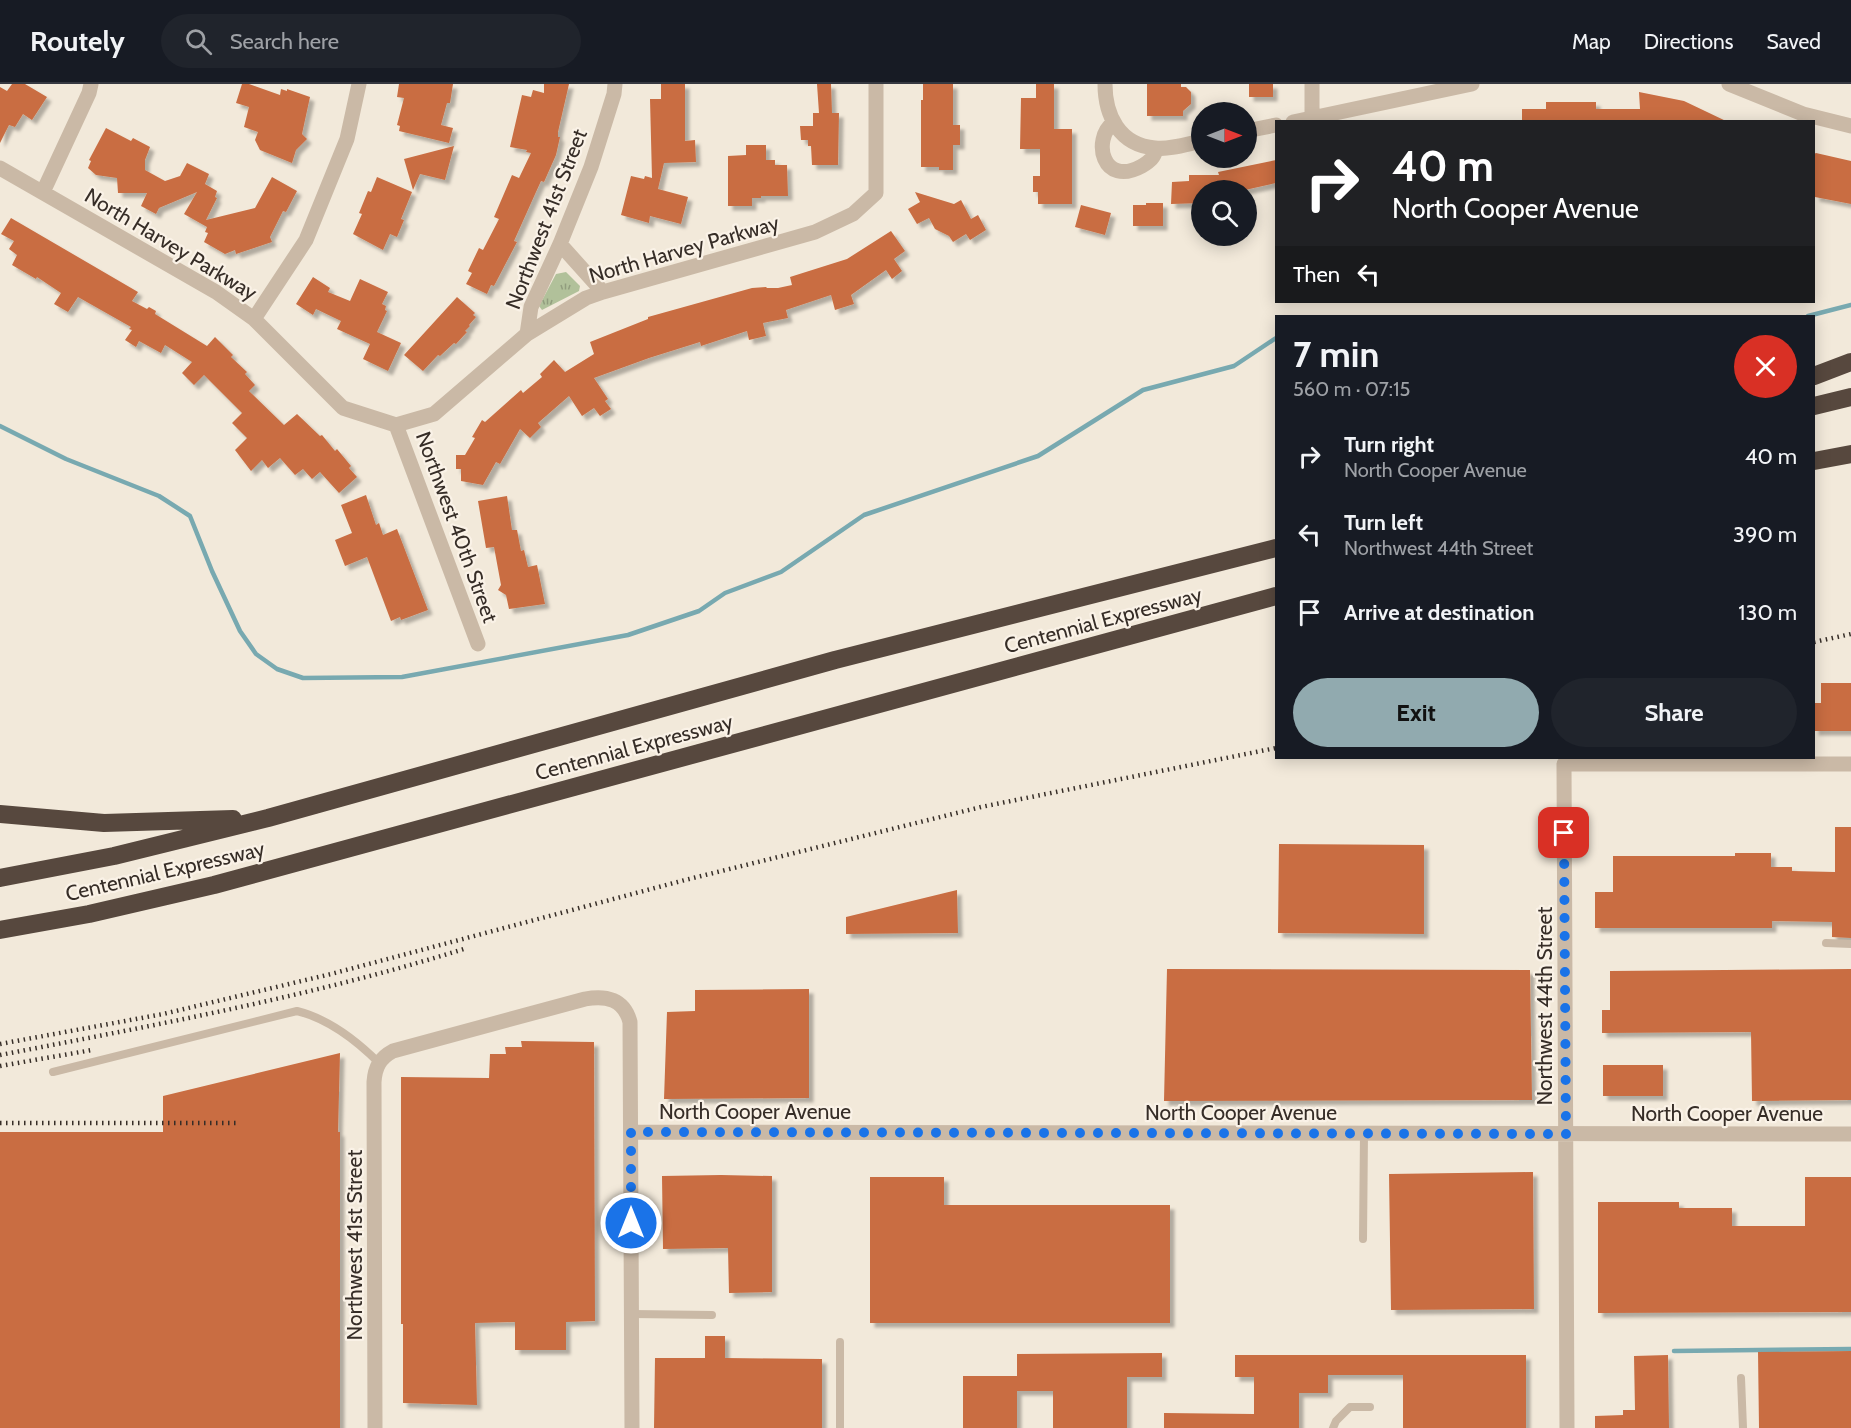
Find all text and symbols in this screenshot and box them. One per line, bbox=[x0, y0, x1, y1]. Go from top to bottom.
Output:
search box bbox=[161, 14, 581, 68]
text: Routely bbox=[30, 24, 125, 58]
icon: search bbox=[182, 25, 215, 58]
text: Search here bbox=[230, 28, 339, 55]
text: Map bbox=[1572, 29, 1611, 54]
text: Directions bbox=[1644, 29, 1733, 54]
text: Saved bbox=[1766, 29, 1821, 54]
north arrow bbox=[1191, 102, 1257, 168]
map controls bbox=[1191, 102, 1257, 246]
street label: Northwest 41st Street bbox=[500, 125, 592, 313]
text: 40 m bbox=[1392, 140, 1494, 192]
icon: right bbox=[1293, 144, 1371, 222]
button: search bbox=[1191, 180, 1257, 246]
street label: North Harvey Parkway bbox=[80, 183, 262, 306]
text: North Cooper Avenue bbox=[1392, 192, 1639, 225]
street label: North Harvey Parkway bbox=[586, 210, 782, 288]
icon: left bbox=[1352, 258, 1385, 291]
text: Then bbox=[1293, 261, 1340, 288]
text: 7 min bbox=[1293, 332, 1379, 376]
button: close bbox=[1734, 335, 1797, 398]
text: 560 m · 07:15 bbox=[1293, 377, 1410, 401]
street label: Northwest 40th Street bbox=[411, 428, 503, 626]
text: Turn right bbox=[1344, 431, 1434, 458]
icon: right bbox=[1293, 440, 1326, 473]
text: 40 m bbox=[1745, 443, 1797, 470]
text: North Cooper Avenue bbox=[1344, 458, 1527, 482]
text: Turn left bbox=[1344, 509, 1423, 536]
icon: left bbox=[1293, 518, 1326, 551]
text: 390 m bbox=[1733, 521, 1797, 548]
text: Northwest 44th Street bbox=[1344, 536, 1533, 560]
street label: Centennial Expressway bbox=[1001, 581, 1205, 658]
icon: arrive bbox=[1293, 596, 1326, 629]
text: Arrive at destination bbox=[1344, 599, 1534, 626]
text: 130 m bbox=[1738, 599, 1797, 626]
button: Exit bbox=[1293, 678, 1539, 747]
button: Share bbox=[1551, 678, 1797, 747]
street label: Centennial Expressway bbox=[532, 708, 736, 785]
pin bbox=[1538, 807, 1589, 858]
icon: arrive bbox=[1547, 816, 1580, 849]
street label: Centennial Expressway bbox=[63, 836, 267, 906]
street label: Northwest 44th Street bbox=[1532, 907, 1557, 1105]
street label: North Cooper Avenue bbox=[659, 1099, 851, 1124]
street label: North Cooper Avenue bbox=[1145, 1100, 1337, 1125]
street label: North Cooper Avenue bbox=[1631, 1101, 1823, 1126]
street label: Northwest 41st Street bbox=[342, 1150, 367, 1340]
position arrow bbox=[599, 1191, 663, 1255]

